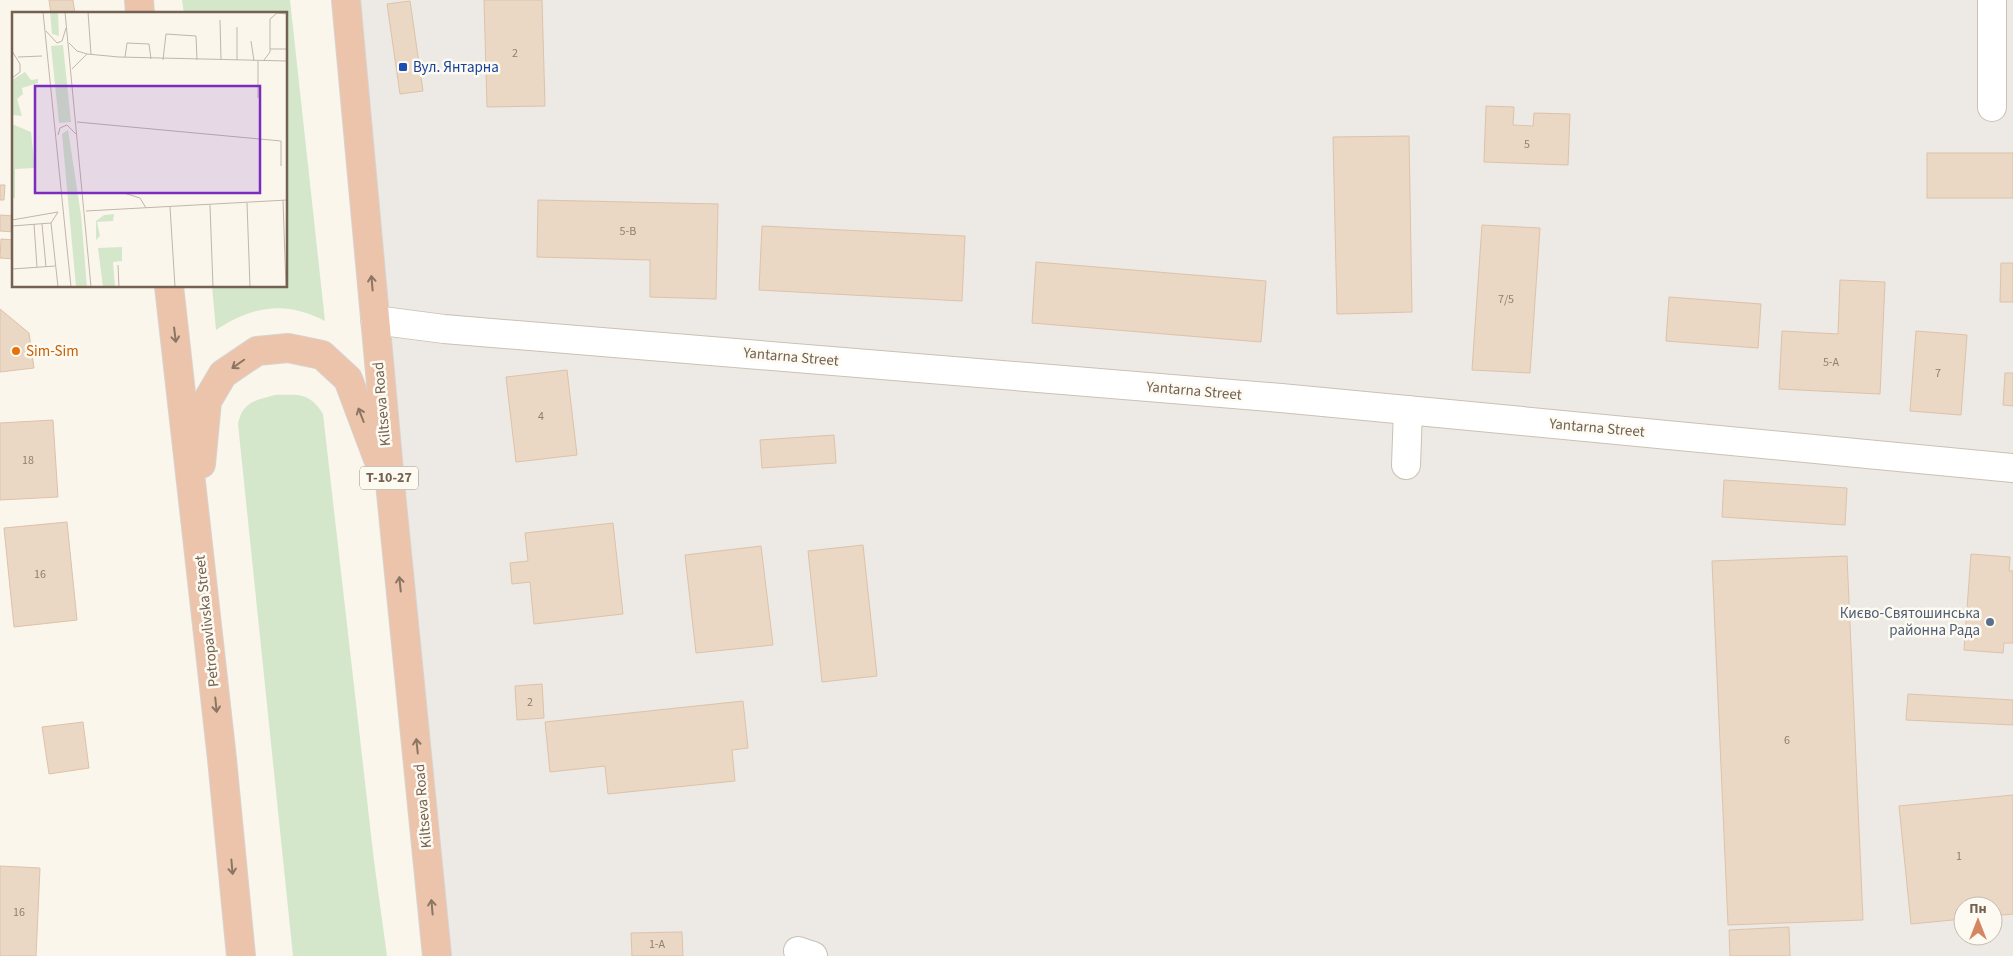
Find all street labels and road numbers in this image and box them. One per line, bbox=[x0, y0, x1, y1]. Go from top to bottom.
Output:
street label: Yantarna Street bbox=[741, 342, 840, 372]
street label: Kiltseva Road bbox=[368, 361, 396, 447]
street label: Yantarna Street bbox=[1144, 376, 1243, 406]
street label: Yantarna Street bbox=[1547, 413, 1646, 443]
road number: Т-10-27 bbox=[360, 466, 418, 489]
street label: Petropavlivska Street bbox=[190, 554, 224, 688]
street label: Kiltseva Road bbox=[409, 763, 437, 849]

